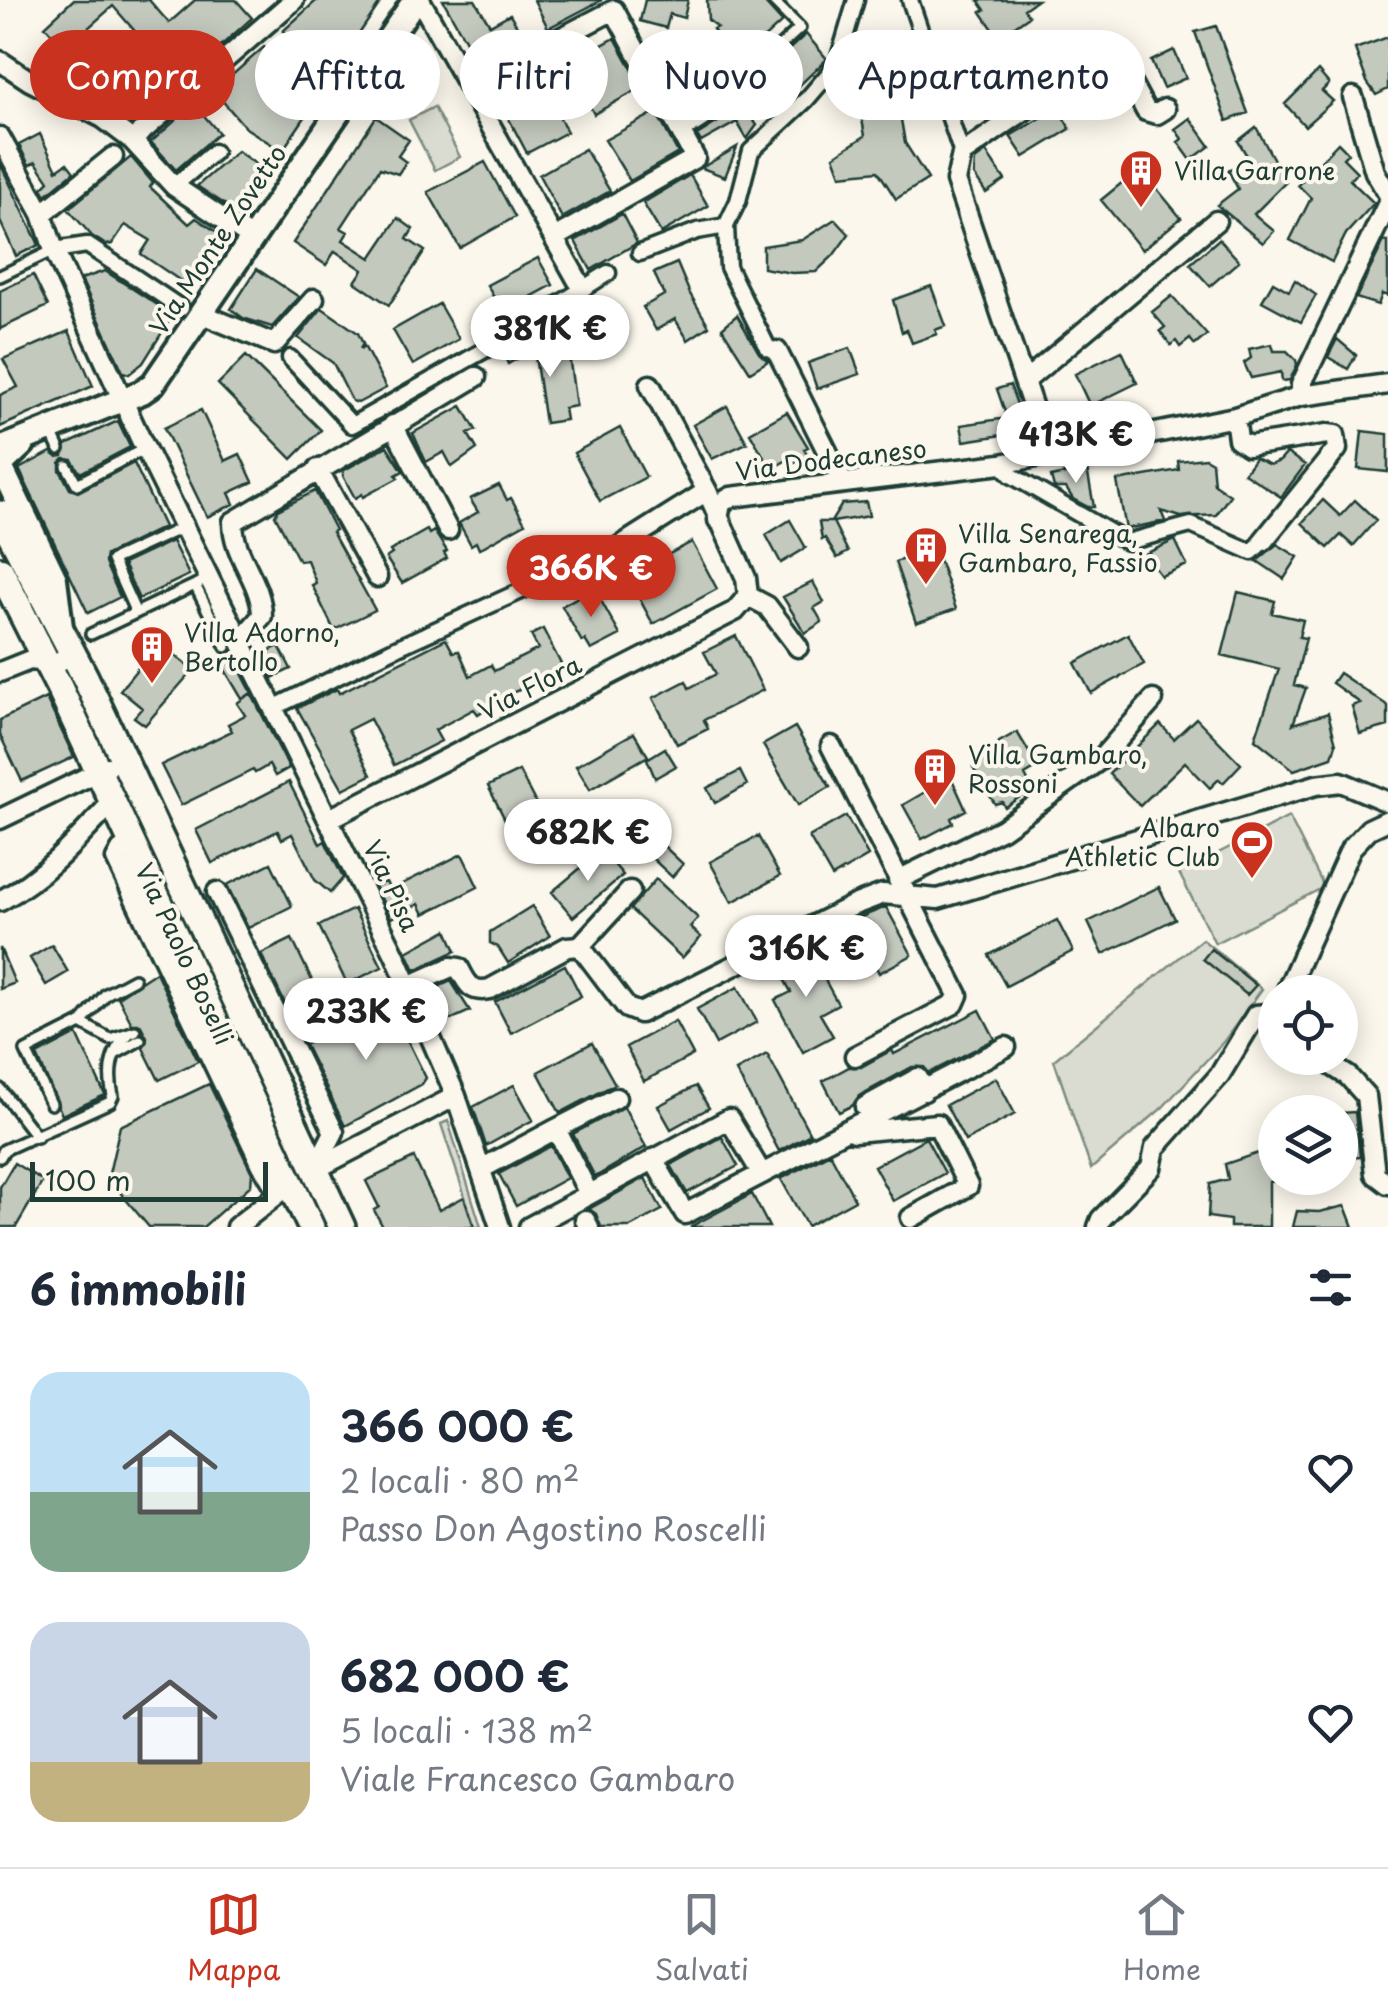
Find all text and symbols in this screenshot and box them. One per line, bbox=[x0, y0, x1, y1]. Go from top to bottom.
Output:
chip: Compra bbox=[30, 30, 235, 120]
chip: Affitta bbox=[255, 30, 440, 120]
chip: Filtri bbox=[460, 30, 608, 120]
chip: Nuovo bbox=[628, 30, 803, 120]
chip: Appartamento bbox=[823, 30, 1145, 120]
street label: Via Monte Zovetto bbox=[139, 136, 295, 342]
building icon: Villa Garrone bbox=[1118, 148, 1164, 209]
place label: Villa Garrone bbox=[1174, 151, 1335, 189]
pin: 381K € bbox=[469, 295, 631, 380]
text: 381K € bbox=[493, 303, 607, 351]
pin: 413K € bbox=[995, 401, 1157, 486]
text: 413K € bbox=[1018, 409, 1134, 457]
street label: Via Dodecaneso bbox=[733, 428, 929, 490]
place label: Villa Senarega, Gambaro, Fassio bbox=[958, 514, 1158, 581]
building icon: Villa Senarega, Gambaro, Fassio bbox=[903, 525, 949, 586]
pin: 366K € bbox=[510, 535, 672, 620]
text: 366K € bbox=[529, 543, 653, 591]
place label: Villa Adorno, Bertollo bbox=[184, 613, 340, 680]
building icon: Villa Adorno, Bertollo bbox=[129, 624, 175, 685]
street label: Via Flora bbox=[471, 645, 588, 729]
place label: Villa Gambaro, Rossoni bbox=[968, 735, 1148, 802]
building icon: Villa Gambaro, Rossoni bbox=[912, 746, 958, 807]
pin: 682K € bbox=[507, 799, 669, 884]
text: 682K € bbox=[526, 807, 650, 855]
place label: Albaro Athletic Club bbox=[1065, 808, 1220, 875]
sports icon: Albaro Athletic Club bbox=[1229, 819, 1275, 880]
street label: Via Pisa bbox=[354, 833, 430, 938]
street label: Via Paolo Boselli bbox=[126, 856, 244, 1051]
pin: 316K € bbox=[725, 915, 887, 1000]
text: 316K € bbox=[747, 923, 865, 971]
map controls bbox=[1258, 975, 1358, 1195]
button: locate bbox=[1258, 975, 1358, 1075]
pin: 233K € bbox=[285, 978, 447, 1063]
text: 233K € bbox=[305, 986, 427, 1034]
button: layers bbox=[1258, 1095, 1358, 1195]
scale bar bbox=[30, 1157, 268, 1202]
text: 100 m bbox=[45, 1158, 131, 1201]
text: 6 immobili bbox=[30, 1256, 246, 1319]
icon: filters bbox=[1303, 1260, 1358, 1315]
text: 366 000 € bbox=[340, 1393, 574, 1456]
icon: home bbox=[110, 1412, 230, 1532]
icon: heart bbox=[1303, 1445, 1358, 1500]
text: 2 locali · 80 m² bbox=[340, 1456, 579, 1504]
text: Passo Don Agostino Roscelli bbox=[340, 1504, 767, 1552]
text: 682 000 € bbox=[340, 1643, 570, 1706]
icon: home bbox=[110, 1662, 230, 1782]
icon: heart bbox=[1303, 1695, 1358, 1750]
text: 5 locali · 138 m² bbox=[340, 1706, 593, 1754]
text: Viale Francesco Gambaro bbox=[340, 1754, 735, 1802]
tab: Mappa bbox=[187, 1887, 280, 1990]
tab: Salvati bbox=[655, 1887, 749, 1990]
tab: Home bbox=[1123, 1887, 1201, 1990]

